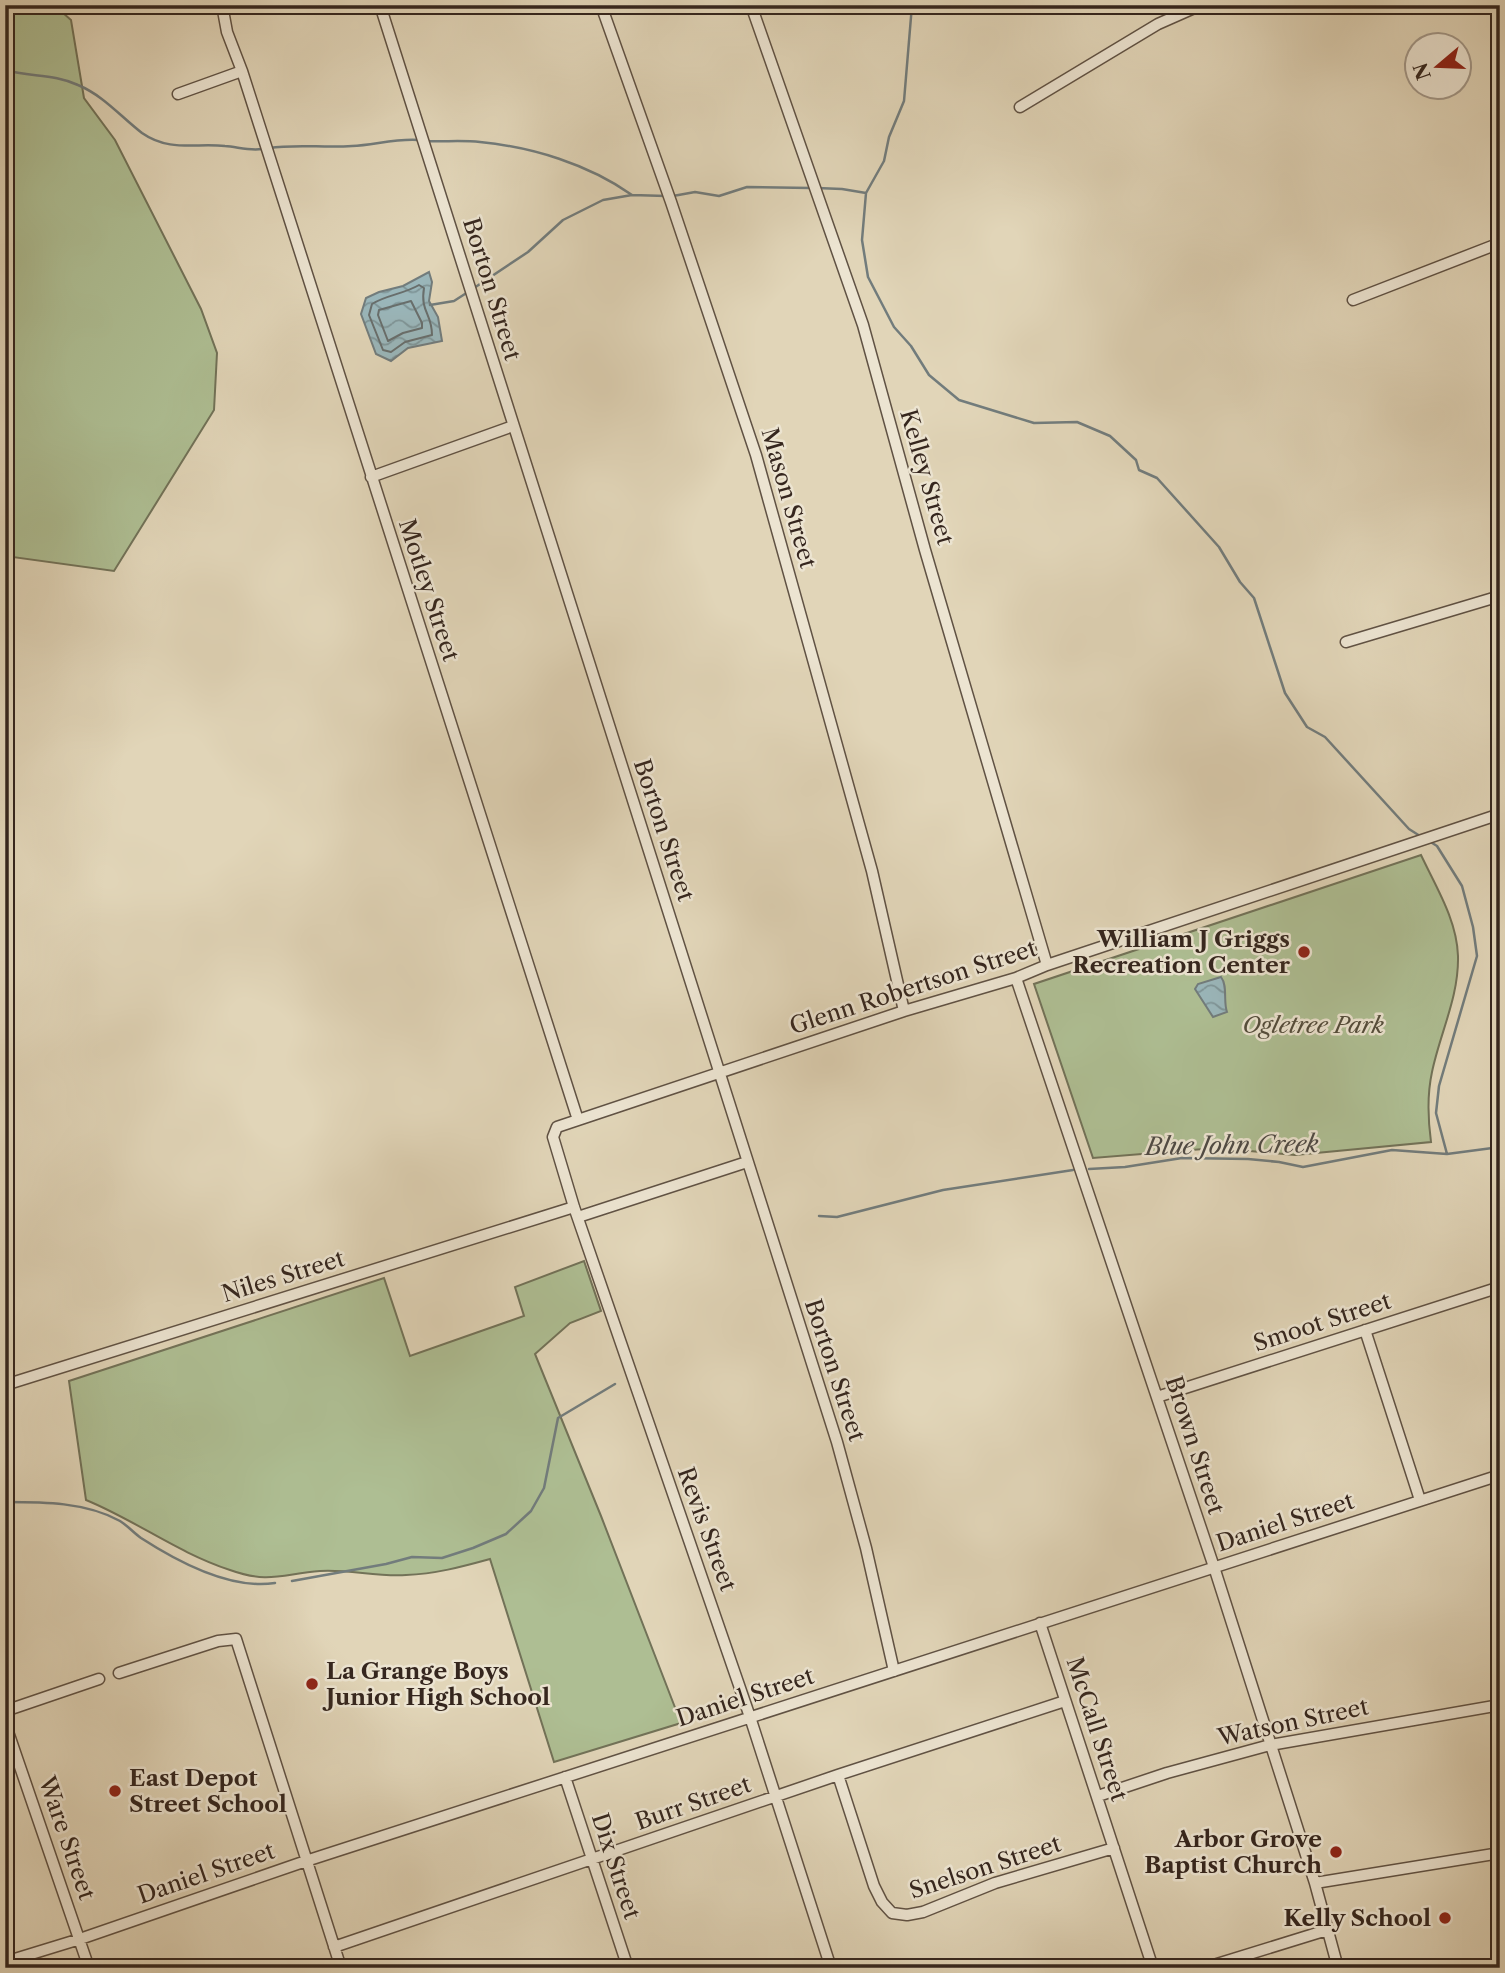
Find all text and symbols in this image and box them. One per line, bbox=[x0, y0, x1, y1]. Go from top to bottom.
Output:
north arrow bbox=[1404, 32, 1474, 102]
text: N bbox=[1409, 60, 1436, 83]
street label: Borton Street bbox=[457, 214, 527, 364]
street label: Kelley Street bbox=[894, 406, 960, 548]
street label: Mason Street bbox=[756, 424, 822, 572]
street label: Motley Street bbox=[393, 516, 465, 664]
street label: Borton Street bbox=[628, 755, 700, 905]
place label: William J Griggs Recreation Center bbox=[1072, 925, 1291, 979]
street label: Glenn Robertson Street bbox=[786, 934, 1040, 1040]
marker: William J Griggs Recreation Center bbox=[1296, 944, 1312, 960]
park label: Ogletree Park bbox=[1242, 1011, 1384, 1039]
water label: Blue John Creek bbox=[1143, 1129, 1319, 1161]
street label: Niles Street bbox=[218, 1244, 348, 1308]
street label: Smoot Street bbox=[1250, 1287, 1394, 1357]
street label: Borton Street bbox=[799, 1295, 871, 1445]
street label: Brown Street bbox=[1160, 1372, 1230, 1518]
street label: Revis Street bbox=[672, 1463, 742, 1595]
street label: Daniel Street bbox=[1213, 1487, 1357, 1557]
street label: McCall Street bbox=[1061, 1654, 1133, 1804]
place label: La Grange Boys Junior High School bbox=[322, 1657, 550, 1711]
street label: Daniel Street bbox=[673, 1662, 817, 1732]
marker: La Grange Boys Junior High School bbox=[304, 1676, 320, 1692]
street label: Watson Street bbox=[1214, 1692, 1371, 1752]
place label: East Depot Street School bbox=[129, 1764, 287, 1818]
street label: Burr Street bbox=[631, 1770, 755, 1836]
street label: Ware Street bbox=[32, 1772, 101, 1903]
marker: East Depot Street School bbox=[107, 1783, 123, 1799]
street label: Dix Street bbox=[586, 1809, 646, 1923]
place label: Arbor Grove Baptist Church bbox=[1144, 1825, 1322, 1879]
street label: Snelson Street bbox=[906, 1829, 1064, 1905]
street label: Daniel Street bbox=[134, 1836, 278, 1910]
marker: Arbor Grove Baptist Church bbox=[1328, 1844, 1344, 1860]
place label: Kelly School bbox=[1284, 1904, 1431, 1932]
marker: Kelly School bbox=[1437, 1910, 1453, 1926]

